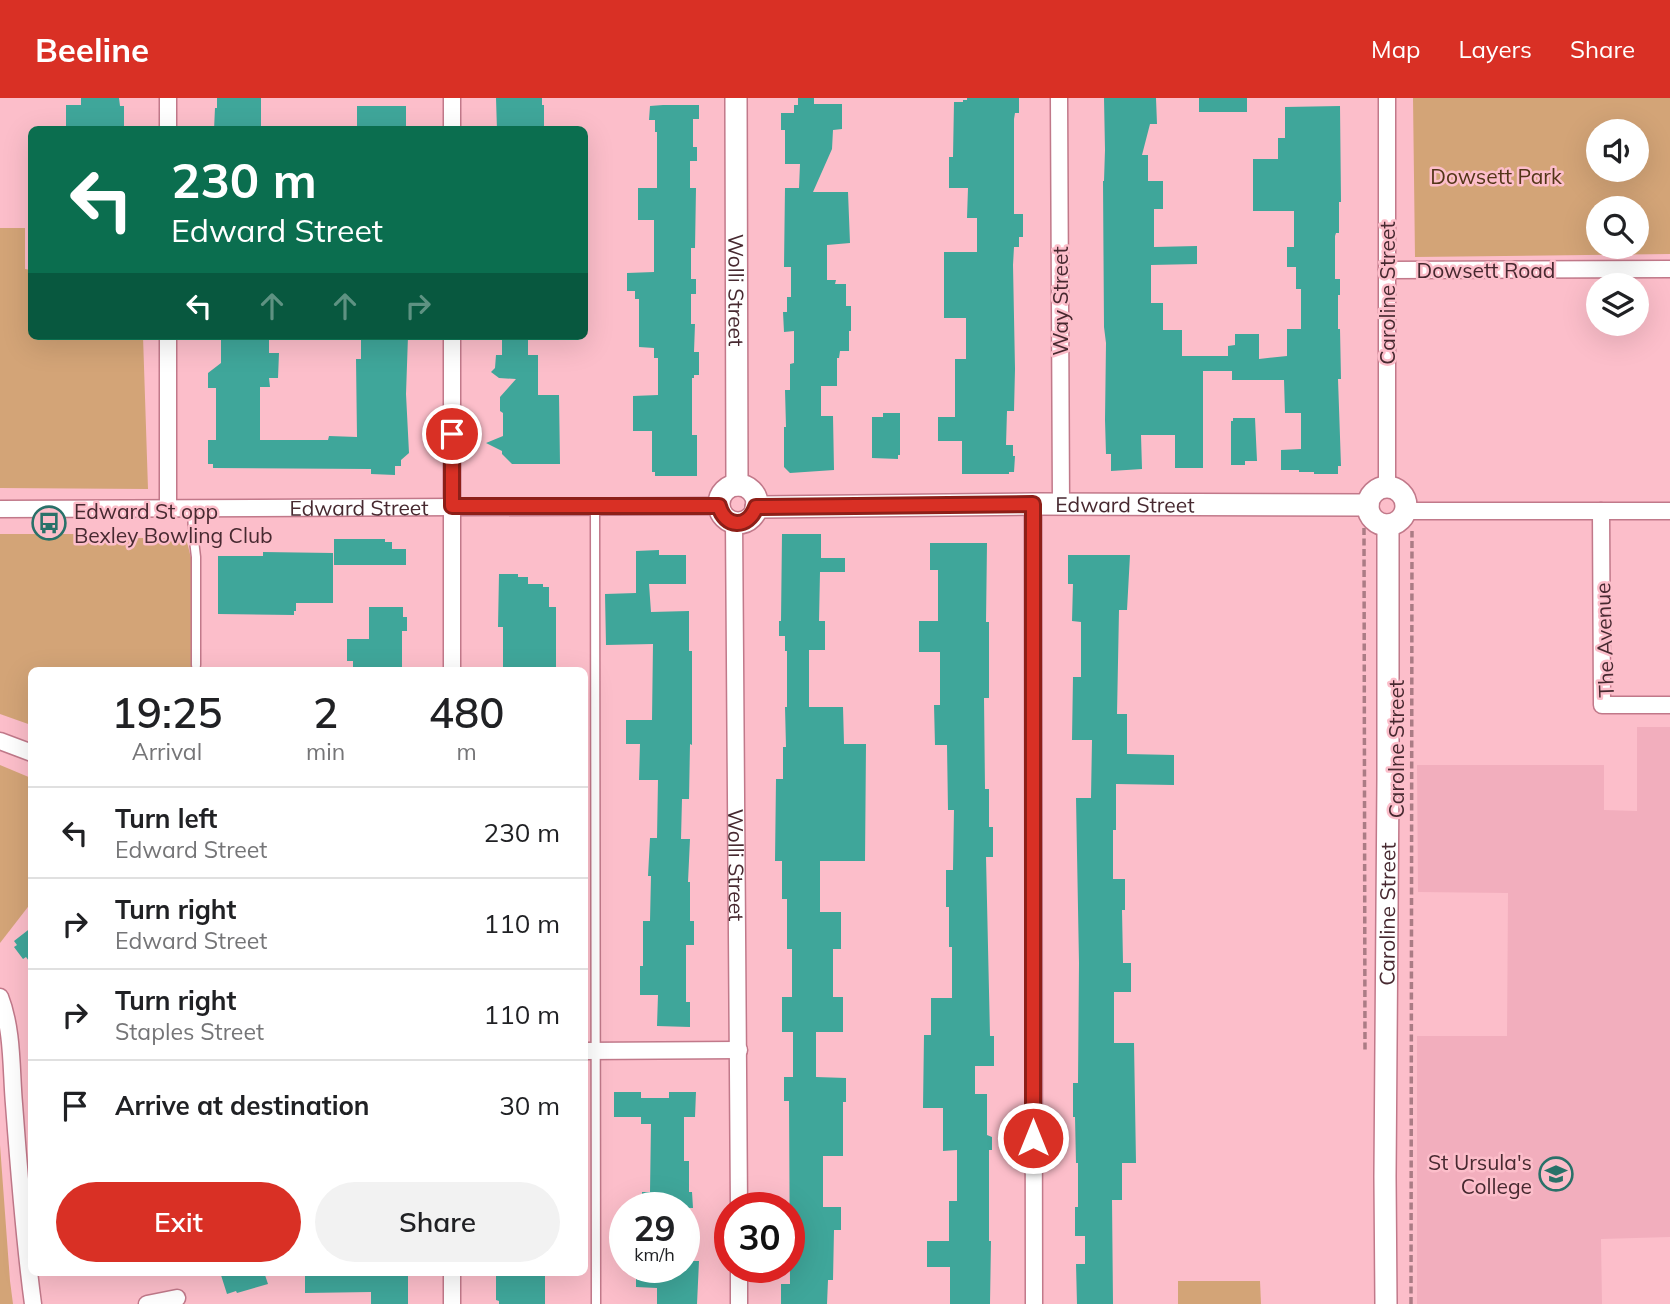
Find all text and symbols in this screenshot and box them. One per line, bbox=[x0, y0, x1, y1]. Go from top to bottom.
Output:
text: Beeline bbox=[35, 29, 149, 70]
text: Map bbox=[1371, 34, 1420, 64]
text: Layers bbox=[1458, 34, 1532, 64]
text: Share bbox=[1570, 34, 1635, 64]
map controls bbox=[1586, 119, 1649, 336]
button: sound bbox=[1586, 119, 1649, 182]
text: 230 m bbox=[171, 149, 317, 210]
icon: left bbox=[56, 154, 147, 245]
park label: Dowsett Park bbox=[1430, 163, 1562, 189]
button: search bbox=[1586, 196, 1649, 259]
text: Edward Street bbox=[171, 210, 383, 250]
street label: Caroline Street bbox=[1374, 221, 1400, 365]
street label: Wolli Street bbox=[723, 234, 750, 346]
street label: Way Street bbox=[1047, 246, 1073, 356]
street label: Dowsett Road bbox=[1417, 257, 1555, 283]
button: layers bbox=[1586, 273, 1649, 336]
icon: left bbox=[180, 287, 218, 325]
icon: ahead bbox=[253, 287, 291, 325]
icon: ahead bbox=[326, 287, 364, 325]
icon: right bbox=[399, 287, 437, 325]
pin bbox=[422, 404, 482, 464]
icon: arrive bbox=[433, 415, 471, 453]
street label: Edward Street bbox=[1055, 491, 1195, 517]
street label: Edward Street bbox=[289, 494, 429, 521]
place label: Edward St opp Bexley Bowling Club bbox=[74, 498, 273, 548]
bus stop icon: Edward St opp Bexley Bowling Club bbox=[30, 504, 68, 542]
street label: The Avenue bbox=[1589, 582, 1619, 698]
street label: Carolne Street bbox=[1383, 680, 1409, 818]
text: 19:25 bbox=[112, 686, 222, 739]
text: 2 bbox=[313, 686, 338, 739]
text: 480 bbox=[429, 686, 504, 739]
text: Arrival bbox=[132, 737, 202, 766]
text: min bbox=[306, 737, 345, 766]
text: m bbox=[456, 737, 477, 766]
text: Turn left bbox=[115, 802, 217, 835]
street label: Wolli Street bbox=[723, 809, 750, 921]
icon: left bbox=[56, 814, 94, 852]
text: 230 m bbox=[484, 816, 560, 849]
text: Edward Street bbox=[115, 835, 267, 864]
street label: Caroline Street bbox=[1373, 842, 1401, 986]
text: Turn right bbox=[115, 893, 236, 926]
icon: right bbox=[56, 905, 94, 943]
text: 110 m bbox=[484, 907, 560, 940]
text: Edward Street bbox=[115, 926, 267, 955]
text: Turn right bbox=[115, 984, 236, 1017]
icon: right bbox=[56, 996, 94, 1034]
text: 110 m bbox=[484, 998, 560, 1031]
text: Staples Street bbox=[115, 1017, 264, 1046]
icon: arrive bbox=[56, 1087, 94, 1125]
text: Arrive at destination bbox=[115, 1089, 370, 1122]
text: 30 m bbox=[499, 1089, 560, 1122]
position arrow bbox=[996, 1101, 1070, 1175]
place label: St Ursula's College bbox=[1428, 1149, 1532, 1199]
school or university icon: St Ursula's College bbox=[1537, 1155, 1575, 1193]
button: Exit bbox=[56, 1182, 301, 1262]
button: Share bbox=[315, 1182, 560, 1262]
speed limit sign: 30 bbox=[714, 1192, 805, 1283]
text: 29 bbox=[633, 1206, 676, 1250]
text: km/h bbox=[634, 1243, 675, 1266]

